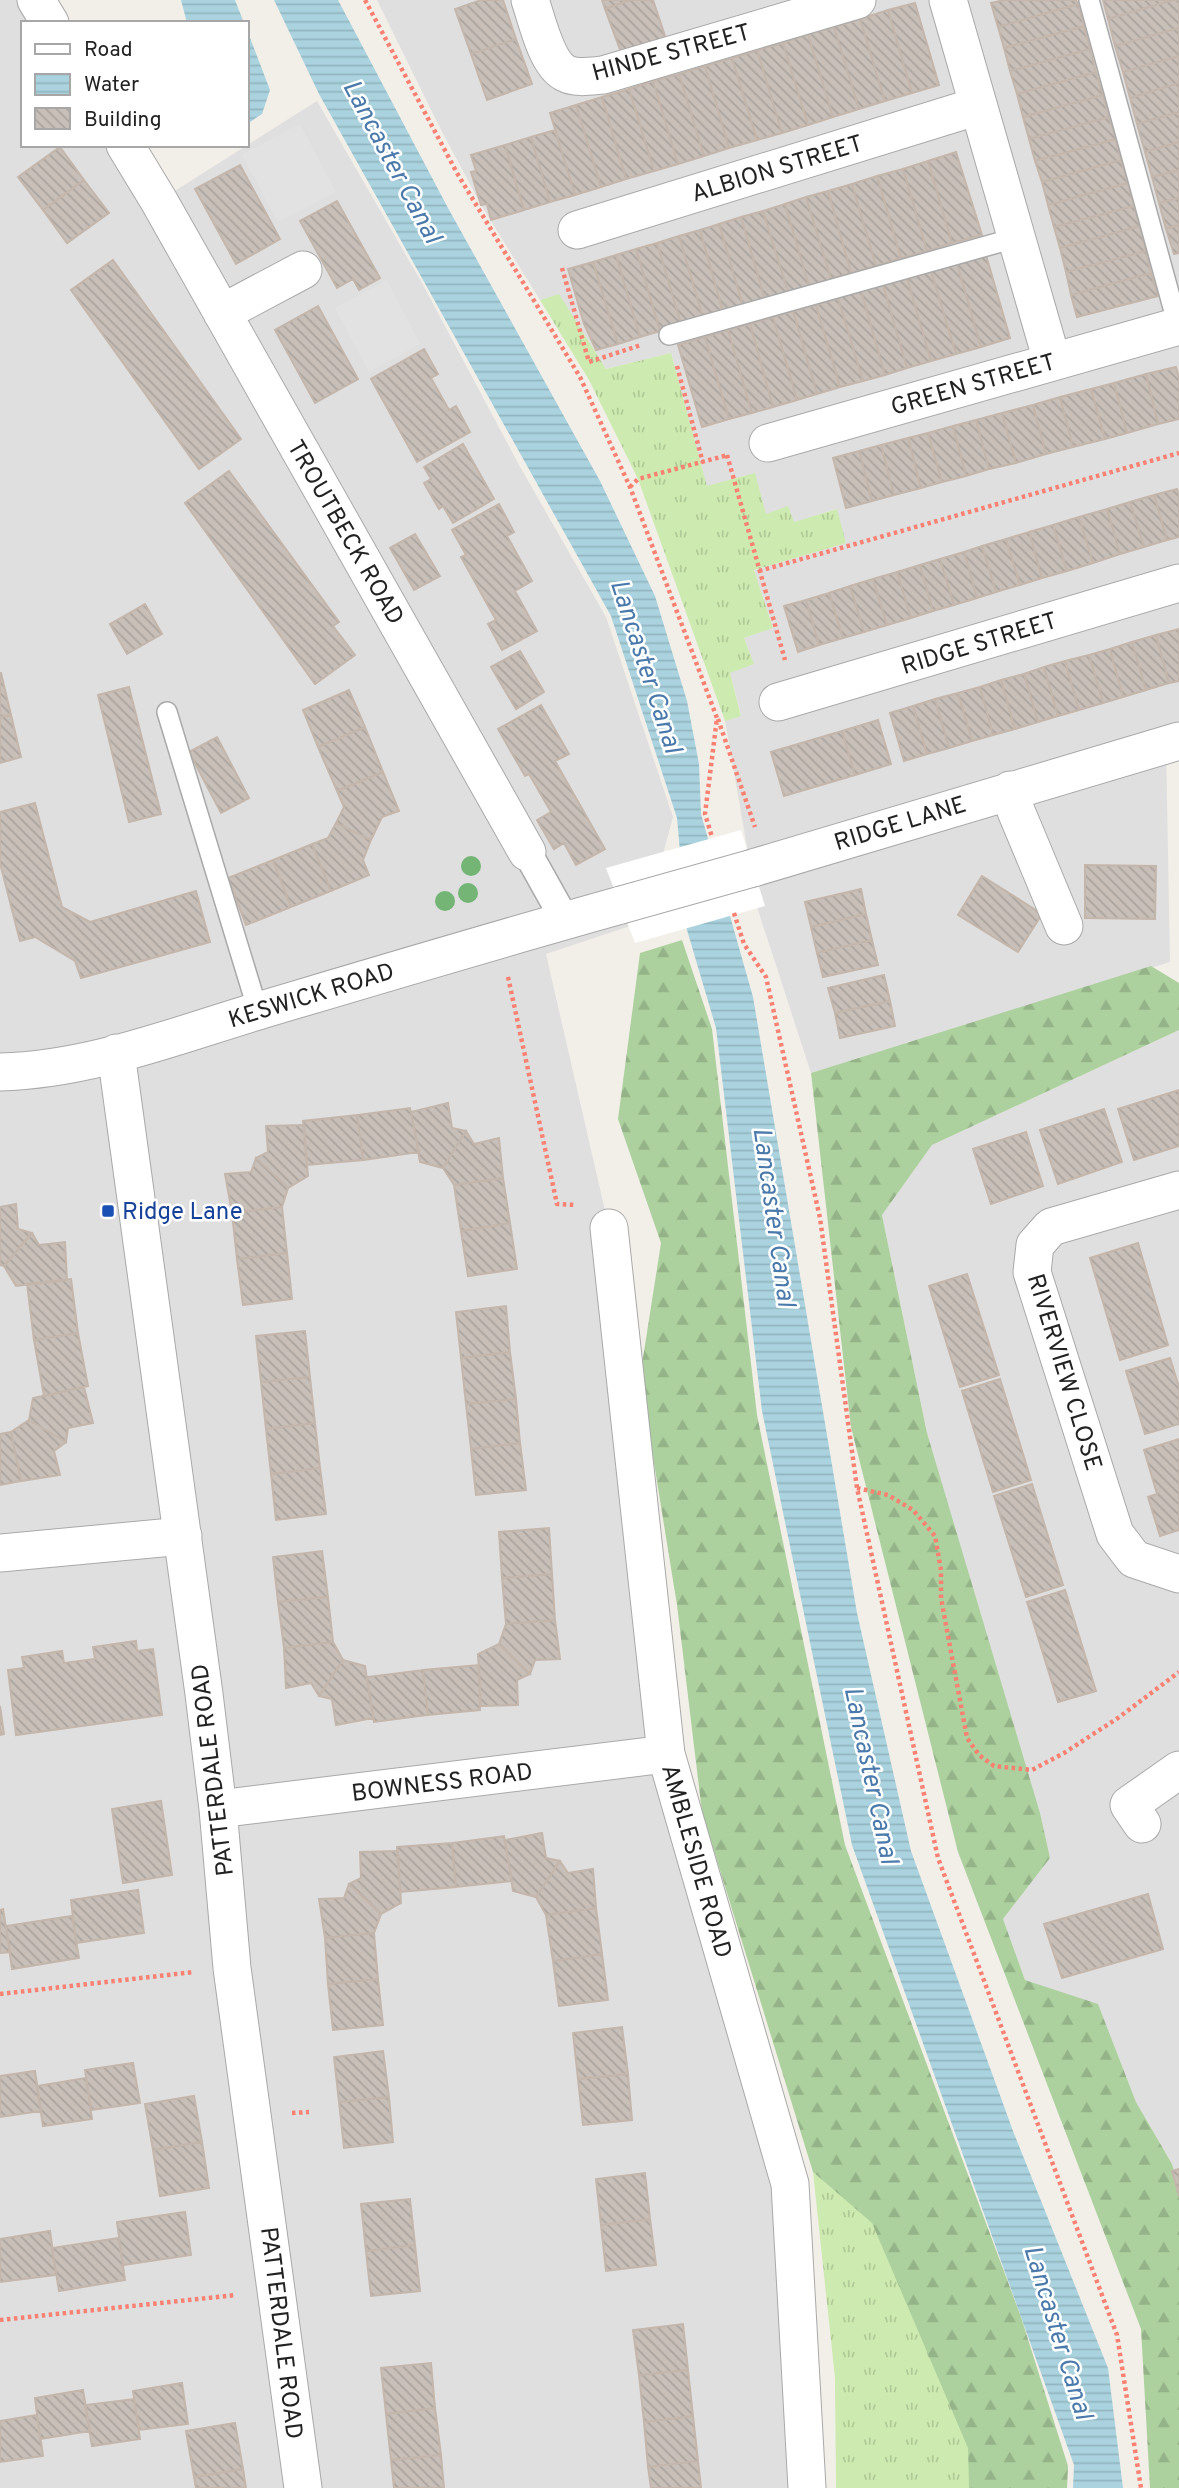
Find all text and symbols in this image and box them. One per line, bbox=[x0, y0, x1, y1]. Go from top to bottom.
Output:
street label: HINDE STREET bbox=[589, 18, 754, 90]
legend bbox=[21, 21, 248, 147]
text: Road bbox=[84, 37, 133, 64]
text: Water bbox=[84, 72, 139, 99]
water label: Lancaster Canal bbox=[334, 75, 448, 251]
text: Building bbox=[84, 107, 162, 134]
street label: ALBION STREET bbox=[688, 130, 867, 210]
street label: GREEN STREET bbox=[888, 348, 1059, 424]
street label: TROUTBECK ROAD bbox=[279, 435, 409, 631]
water label: Lancaster Canal bbox=[601, 576, 689, 759]
street label: RIDGE STREET bbox=[898, 607, 1061, 683]
street label: RIDGE LANE bbox=[831, 791, 970, 859]
street label: KESWICK ROAD bbox=[225, 957, 398, 1036]
water label: Lancaster Canal bbox=[744, 1126, 802, 1311]
place label: Ridge Lane bbox=[122, 1198, 243, 1228]
marker: Ridge Lane bbox=[100, 1203, 116, 1219]
street label: RIVERVIEW CLOSE bbox=[1019, 1271, 1107, 1475]
street label: PATTERDALE ROAD bbox=[186, 1662, 242, 1878]
water label: Lancaster Canal bbox=[835, 1684, 905, 1869]
street label: BOWNESS ROAD bbox=[350, 1758, 535, 1810]
street label: AMBLESIDE ROAD bbox=[653, 1761, 737, 1962]
street label: PATTERDALE ROAD bbox=[252, 2225, 308, 2441]
water label: Lancaster Canal bbox=[1014, 2241, 1099, 2425]

